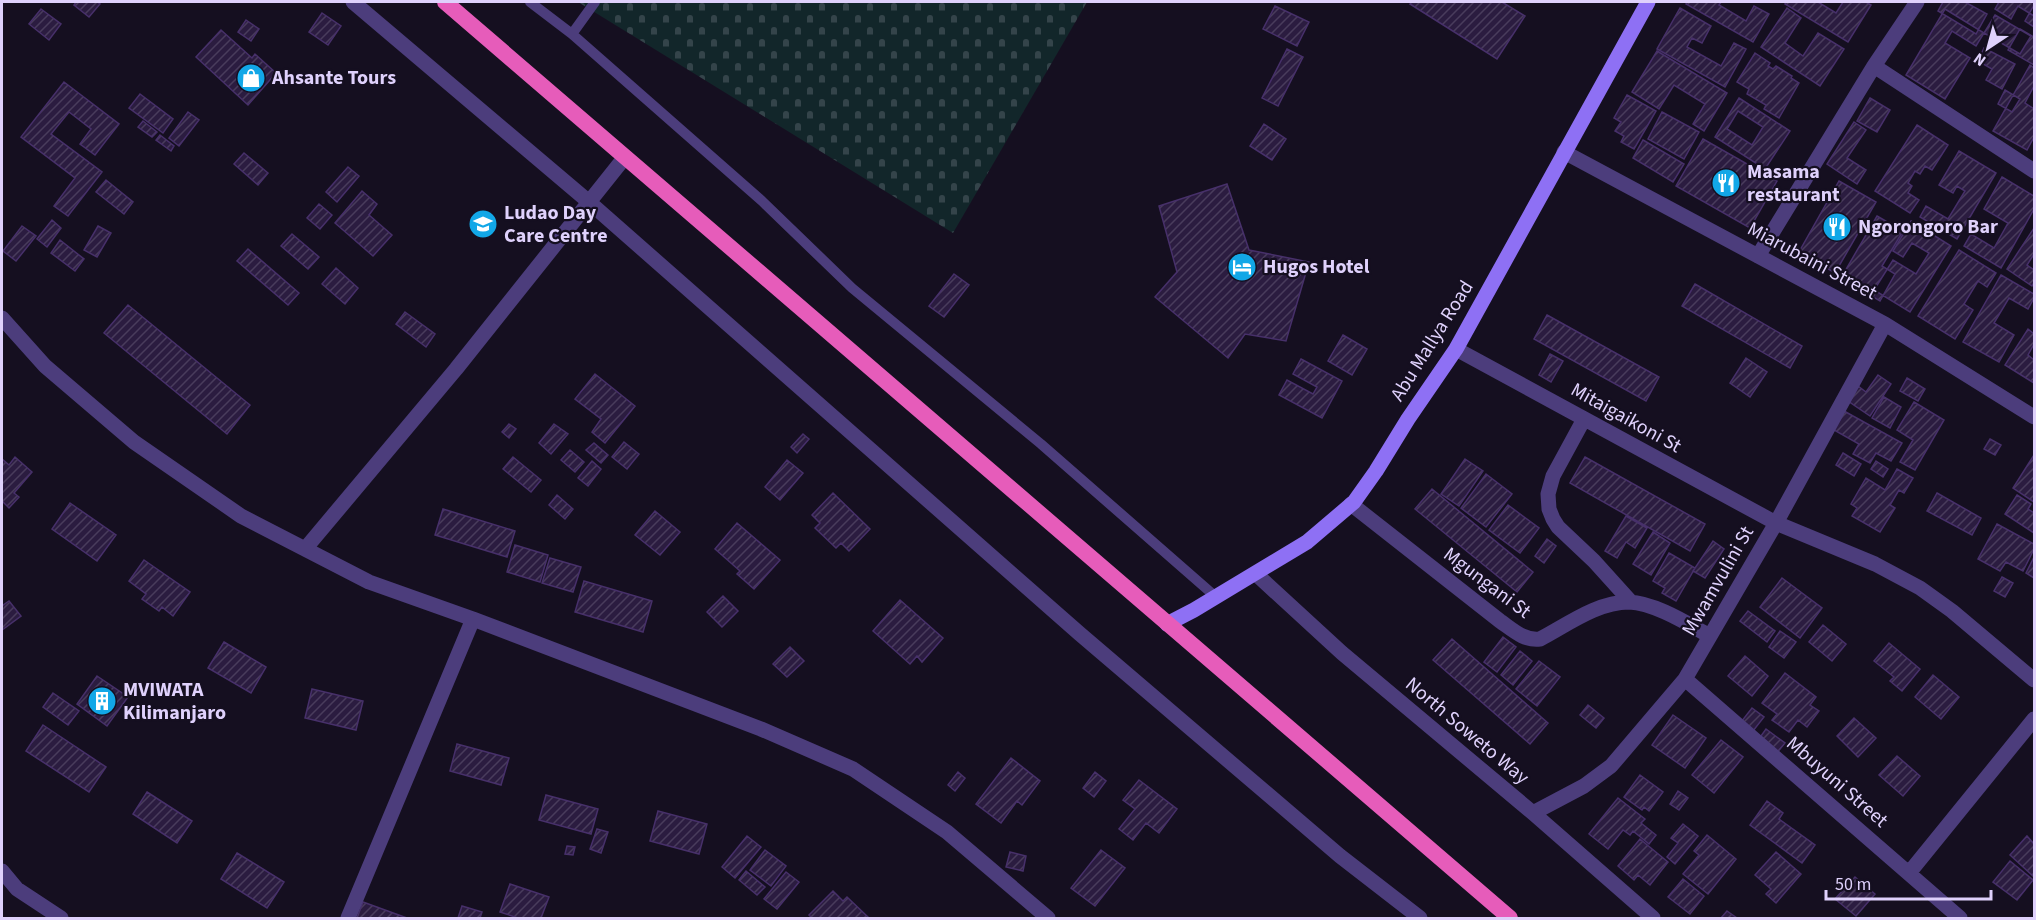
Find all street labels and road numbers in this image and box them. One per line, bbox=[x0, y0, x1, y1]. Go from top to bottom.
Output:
street label: Miarubaini Street bbox=[1742, 215, 1882, 307]
street label: Abu Mallya Road bbox=[1384, 275, 1480, 407]
street label: Mitaigaikoni St bbox=[1566, 376, 1687, 460]
street label: Mwamvulini St bbox=[1675, 521, 1761, 641]
street label: Mgungani St bbox=[1437, 541, 1537, 625]
street label: North Soweto Way bbox=[1399, 671, 1535, 792]
street label: Mbuyuni Street bbox=[1780, 730, 1894, 834]

